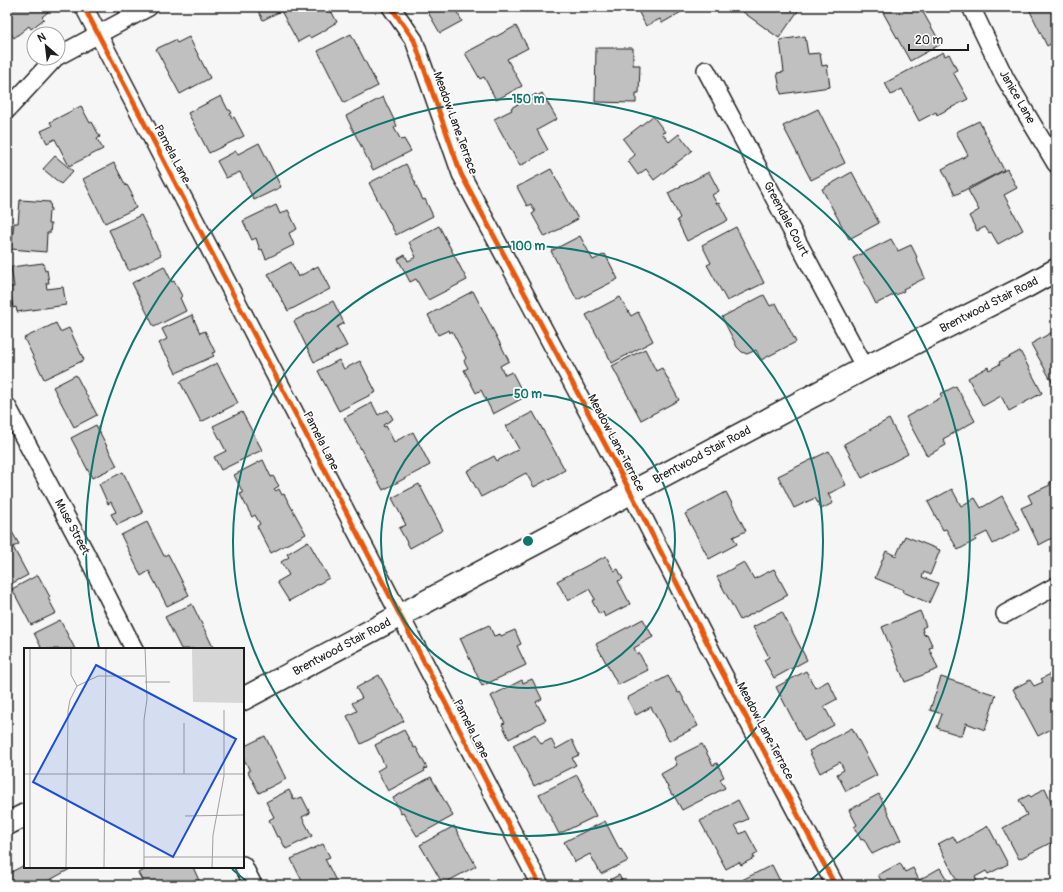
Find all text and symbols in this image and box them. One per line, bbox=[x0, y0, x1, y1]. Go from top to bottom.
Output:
north arrow bbox=[26, 26, 66, 66]
scale bar bbox=[909, 26, 968, 52]
text: N bbox=[35, 30, 48, 45]
text: 20 m bbox=[915, 33, 944, 48]
street label: Janice Lane bbox=[996, 68, 1038, 126]
street label: Meadow Lane Terrace bbox=[429, 70, 481, 176]
text: 150 m bbox=[512, 92, 545, 107]
street label: Pamela Lane bbox=[150, 122, 194, 186]
street label: Greendale Court bbox=[760, 179, 812, 259]
text: 100 m bbox=[511, 239, 546, 254]
street label: Brentwood Stair Road bbox=[937, 274, 1041, 336]
text: 50 m bbox=[514, 387, 542, 402]
street label: Meadow Lane Terrace bbox=[584, 392, 648, 494]
street label: Pamela Lane bbox=[300, 409, 342, 473]
street label: Brentwood Stair Road bbox=[650, 423, 754, 487]
street label: Muse Street bbox=[51, 497, 93, 558]
centre of rings bbox=[521, 534, 535, 548]
street label: Brentwood Stair Road bbox=[290, 615, 394, 679]
inset map bbox=[24, 648, 244, 868]
street label: Meadow Lane Terrace bbox=[733, 680, 797, 782]
street label: Pamela Lane bbox=[450, 697, 492, 761]

